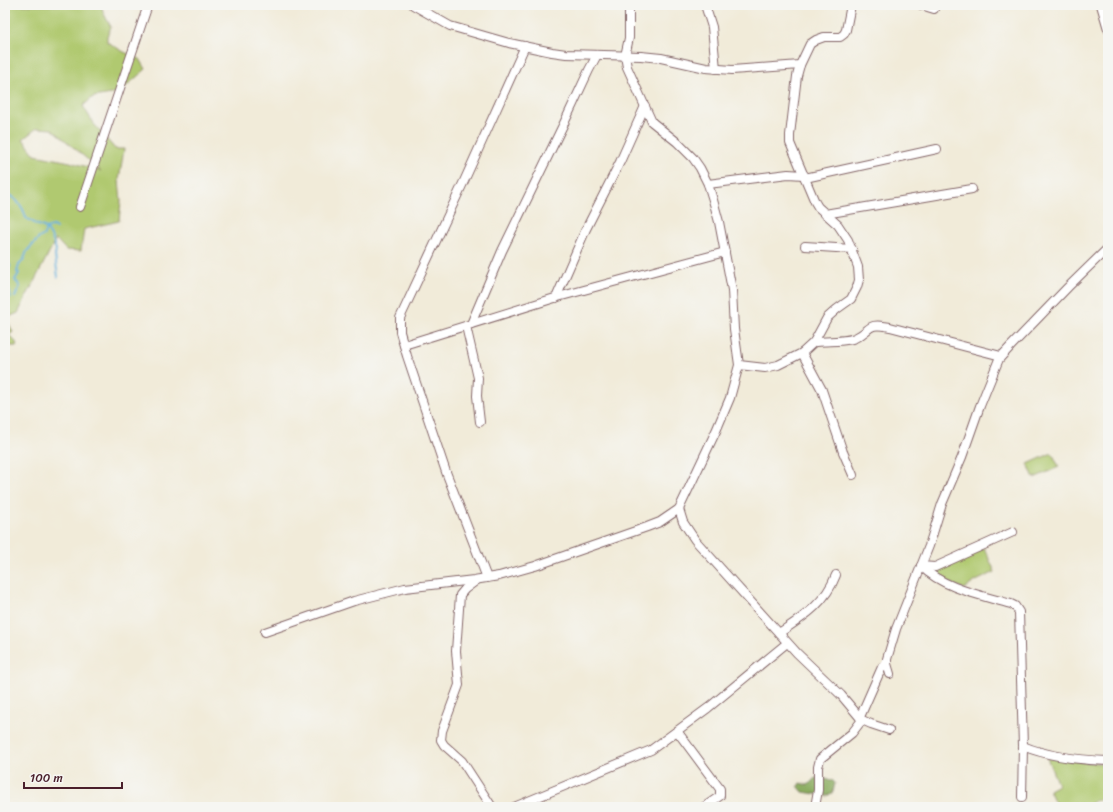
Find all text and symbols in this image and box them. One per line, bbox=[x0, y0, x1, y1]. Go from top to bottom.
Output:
scale bar bbox=[24, 764, 122, 790]
text: 100 m bbox=[30, 767, 63, 789]

